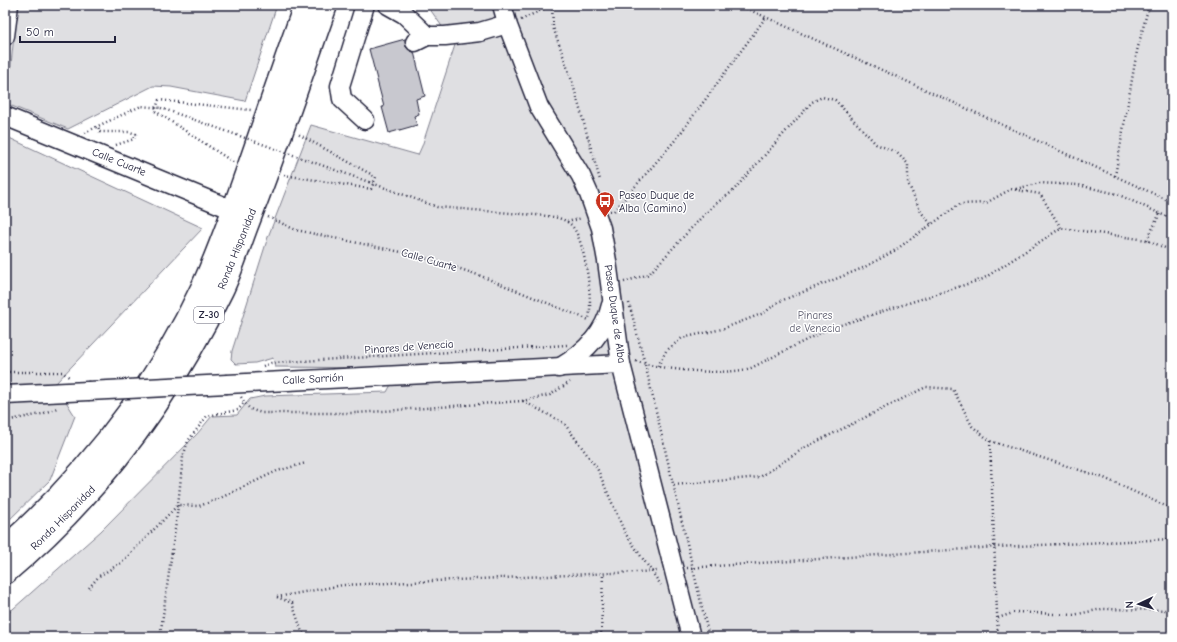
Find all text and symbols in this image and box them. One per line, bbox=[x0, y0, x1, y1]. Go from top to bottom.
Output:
scale bar bbox=[20, 18, 115, 44]
text: 50 m bbox=[26, 25, 54, 39]
street label: Calle Cuarte bbox=[90, 145, 148, 179]
place label: Paseo Duque de Alba (Camino) bbox=[619, 189, 695, 215]
bus stop icon: Paseo Duque de Alba (Camino) bbox=[594, 190, 616, 218]
street label: Ronda Hispanidad bbox=[215, 207, 259, 291]
street label: Calle Cuarte bbox=[400, 246, 459, 274]
street label: Paseo Duque de Alba bbox=[602, 264, 628, 364]
road number: Z-30 bbox=[194, 307, 224, 323]
park label: Pinares de Venecia bbox=[790, 309, 840, 335]
street label: Pinares de Venecia bbox=[364, 337, 454, 357]
street label: Calle Sarrión bbox=[282, 371, 344, 387]
street label: Ronda Hispanidad bbox=[28, 483, 98, 553]
north arrow bbox=[1119, 584, 1159, 624]
text: N bbox=[1123, 601, 1136, 609]

